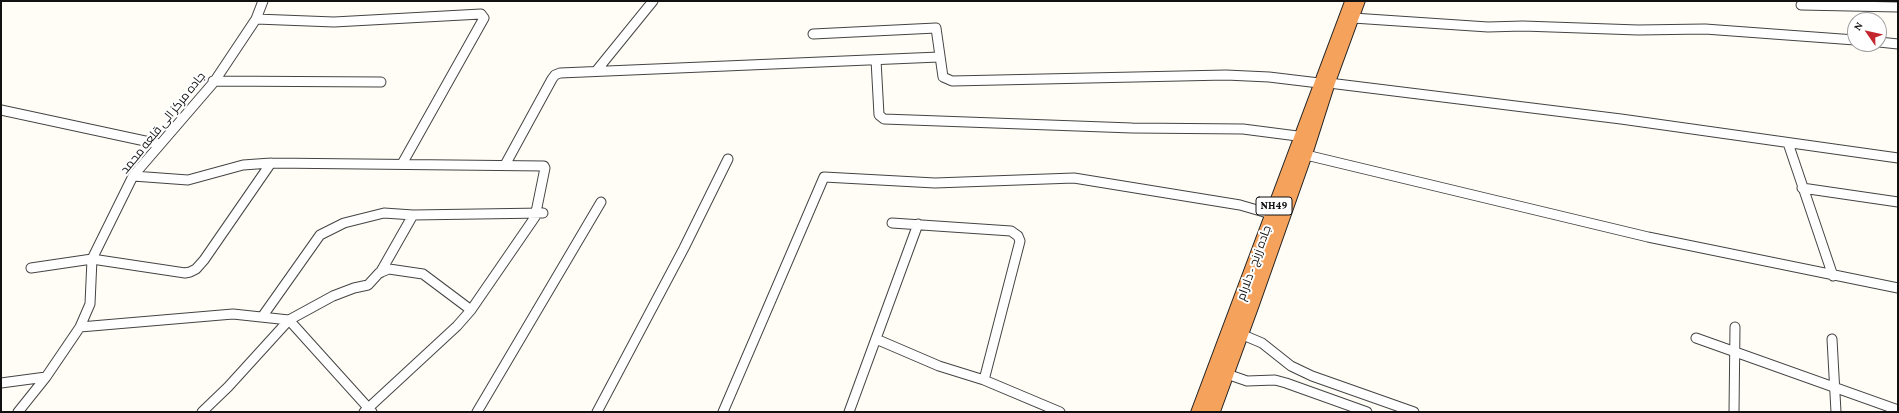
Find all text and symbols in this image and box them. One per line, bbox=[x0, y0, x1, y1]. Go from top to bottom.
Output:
north arrow bbox=[1847, 12, 1887, 52]
text: N bbox=[1851, 19, 1865, 32]
street label: جاده مرکز الی قلعه محمد bbox=[118, 69, 208, 177]
road number: NH49 bbox=[1256, 197, 1292, 215]
street label: جاده زرنج - دلارام bbox=[1234, 224, 1274, 302]

